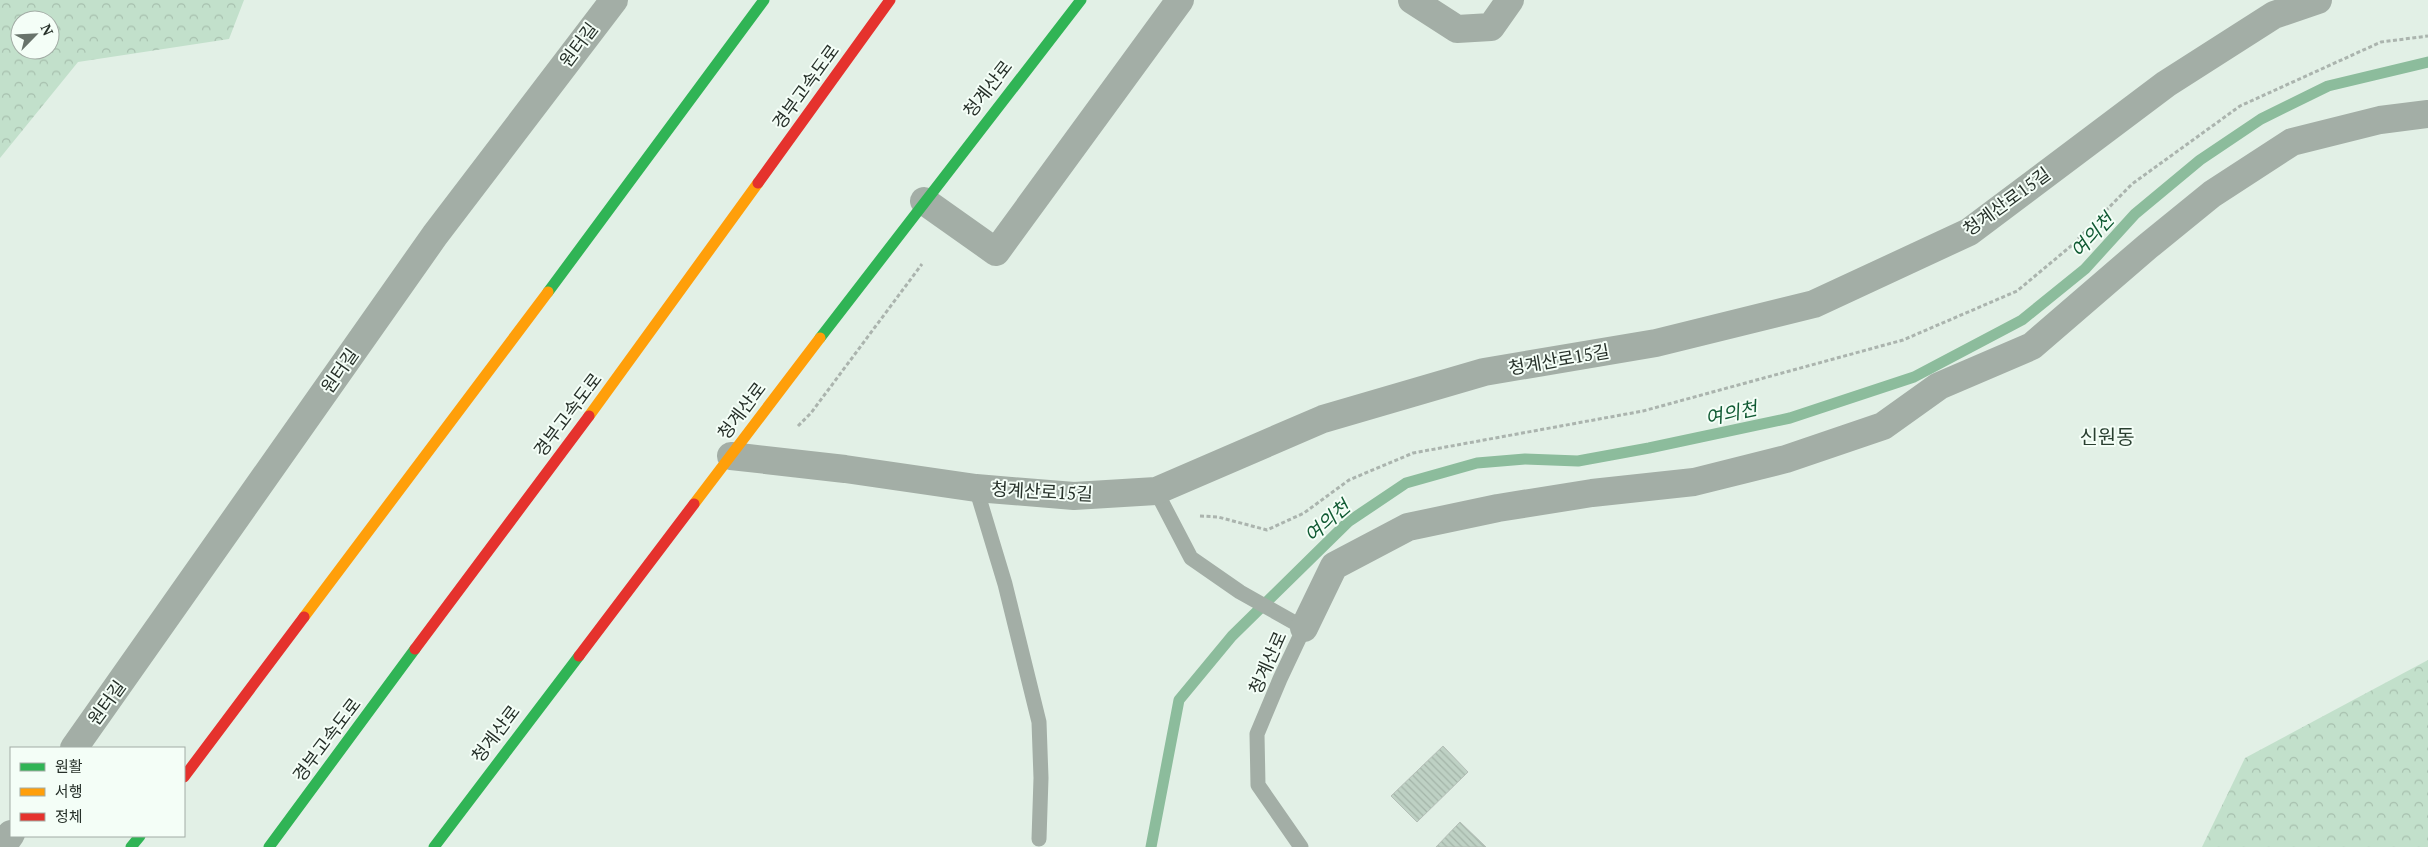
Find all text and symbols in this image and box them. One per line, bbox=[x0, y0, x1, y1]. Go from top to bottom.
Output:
north arrow bbox=[10, 10, 60, 60]
street label: 원터길 bbox=[554, 17, 603, 71]
text: N bbox=[36, 21, 58, 39]
street label: 경부고속도로 bbox=[766, 39, 844, 134]
street label: 청계산로 bbox=[957, 55, 1017, 122]
street label: 청계산로15길 bbox=[1958, 162, 2055, 241]
water label: 여의천 bbox=[2065, 206, 2120, 262]
street label: 청계산로15길 bbox=[1507, 338, 1611, 380]
street label: 원터길 bbox=[315, 343, 363, 398]
street label: 경부고속도로 bbox=[528, 368, 607, 461]
street label: 청계산로 bbox=[712, 377, 771, 444]
water label: 여의천 bbox=[1703, 395, 1761, 430]
district label: 신원동 bbox=[2079, 423, 2135, 450]
street label: 청계산로15길 bbox=[990, 476, 1094, 506]
water label: 여의천 bbox=[1299, 493, 1356, 547]
street label: 청계산로 bbox=[1243, 627, 1292, 698]
street label: 원터길 bbox=[82, 675, 131, 730]
street label: 경부고속도로 bbox=[287, 693, 366, 786]
street label: 청계산로 bbox=[466, 700, 525, 767]
legend bbox=[10, 747, 185, 837]
text: 원활 bbox=[55, 756, 83, 776]
text: 서행 bbox=[55, 781, 83, 801]
text: 정체 bbox=[55, 806, 83, 826]

